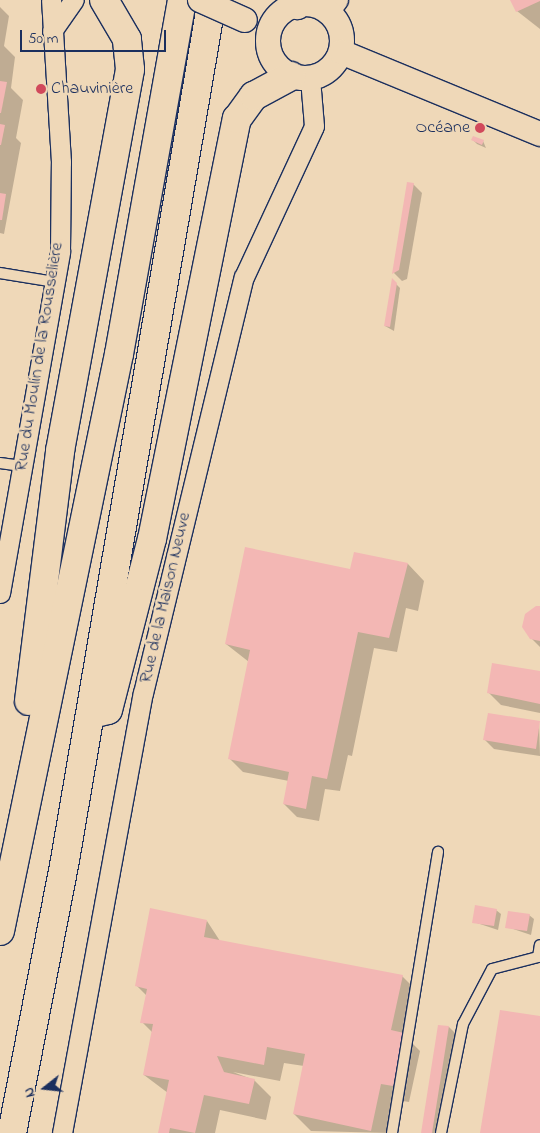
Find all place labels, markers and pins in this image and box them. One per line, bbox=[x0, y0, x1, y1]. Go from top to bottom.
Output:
place label: Chauvinière bbox=[51, 78, 133, 100]
marker: Chauvinière bbox=[35, 83, 47, 95]
place label: Océane bbox=[415, 117, 470, 139]
marker: Océane bbox=[474, 122, 486, 134]

